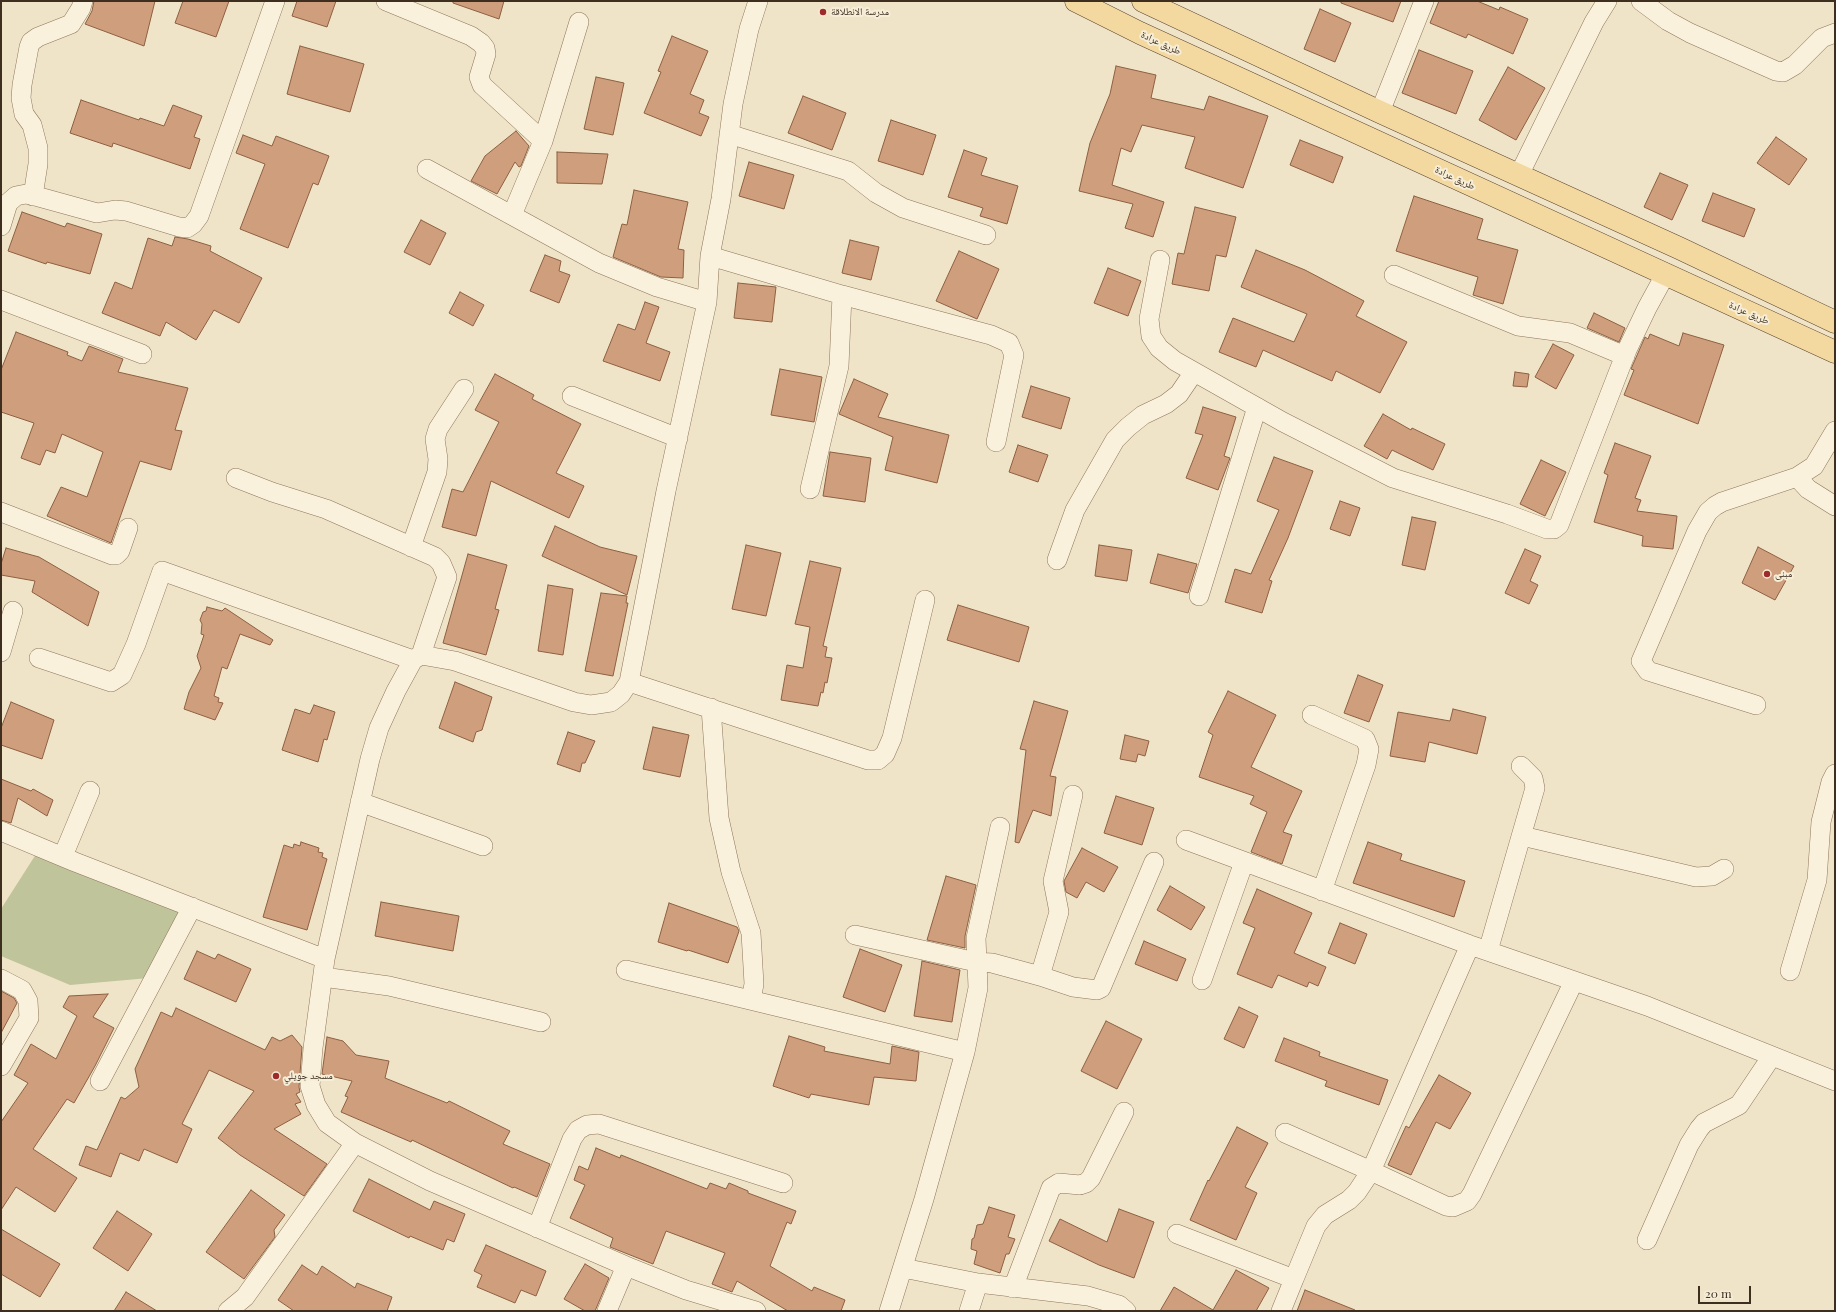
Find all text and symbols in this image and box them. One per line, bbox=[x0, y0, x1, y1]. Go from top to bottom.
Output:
place label: مدرسة الانطلاقة bbox=[831, 6, 889, 18]
marker: مدرسة الانطلاقة bbox=[818, 7, 828, 17]
street label: طريق عرادة bbox=[1139, 29, 1183, 57]
street label: طريق عرادة bbox=[1433, 164, 1477, 192]
street label: طريق عرادة bbox=[1727, 299, 1771, 327]
place label: مبنى bbox=[1775, 568, 1792, 580]
marker: مبنى bbox=[1762, 569, 1772, 579]
place label: مسجد جويلي bbox=[284, 1070, 333, 1082]
marker: مسجد جويلي bbox=[271, 1071, 281, 1081]
scale bar bbox=[1700, 1278, 1753, 1304]
text: 20 m bbox=[1705, 1285, 1732, 1301]

